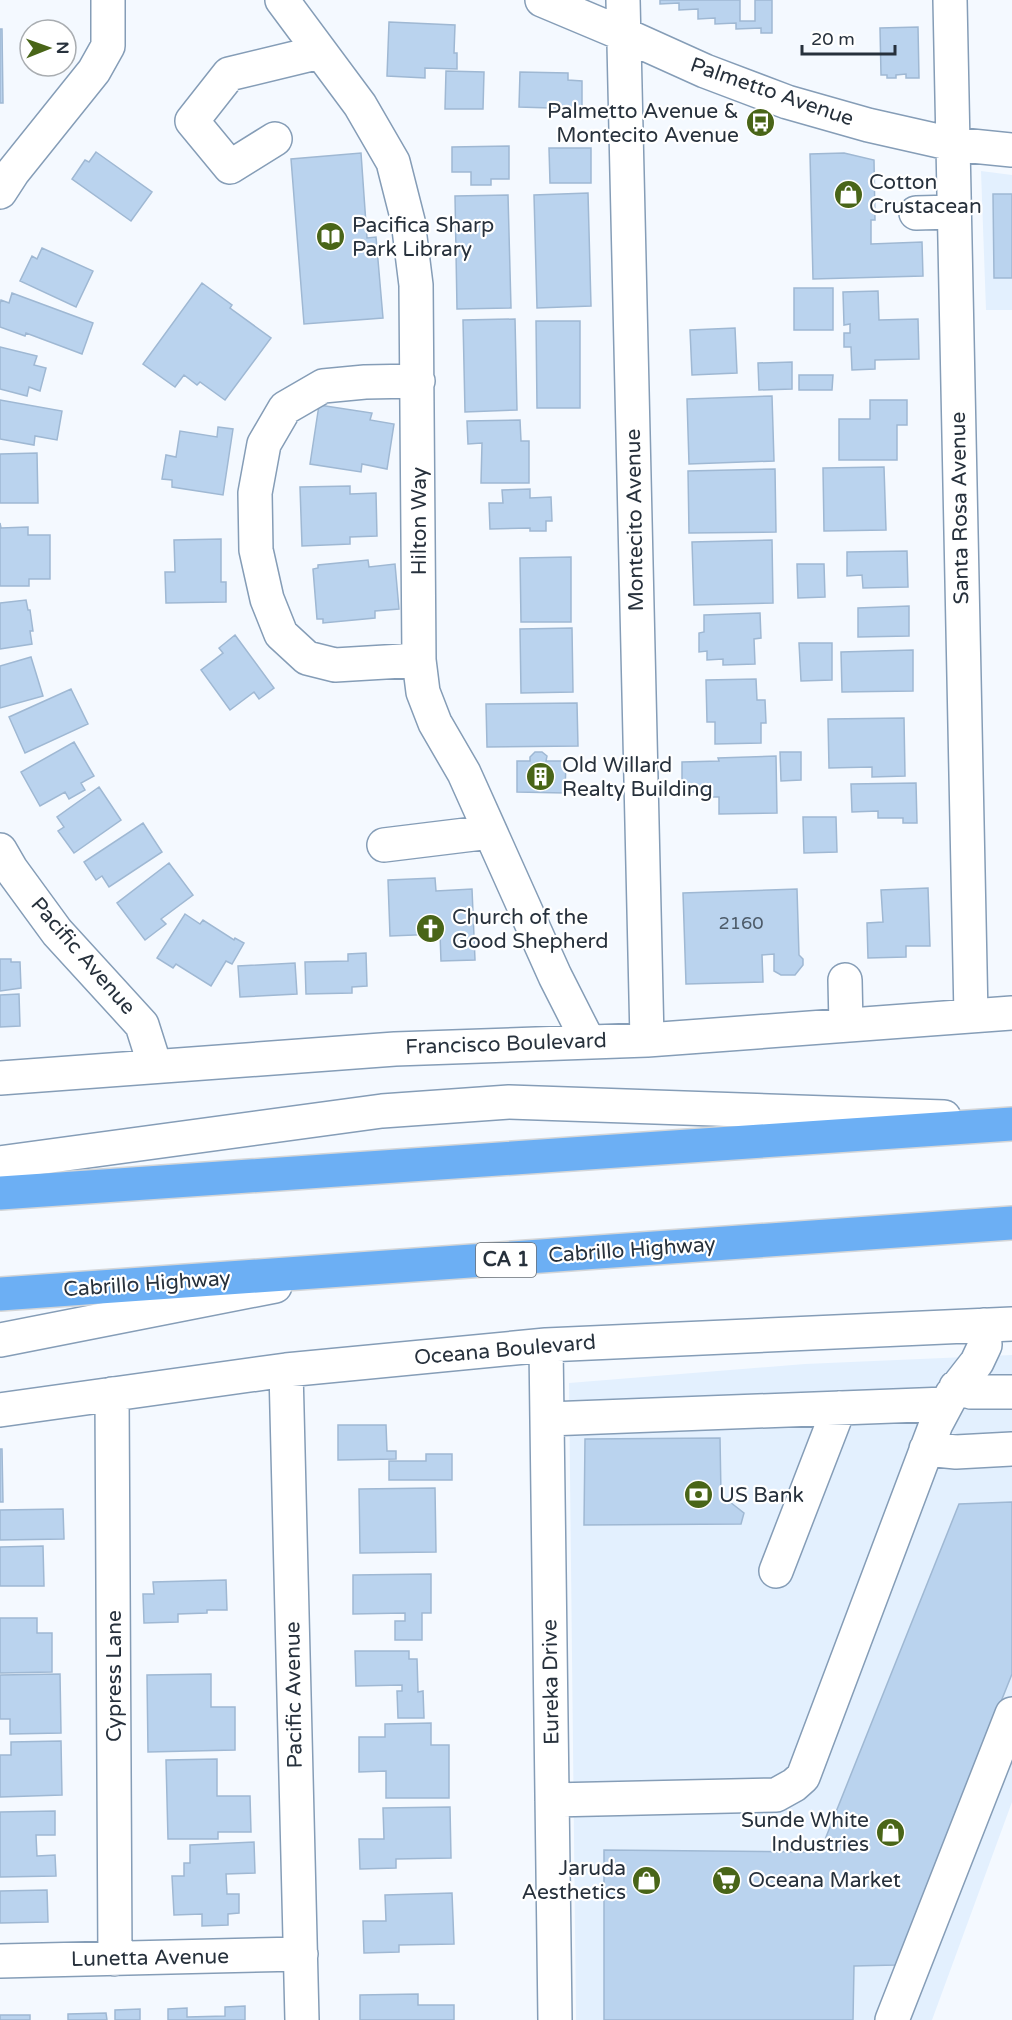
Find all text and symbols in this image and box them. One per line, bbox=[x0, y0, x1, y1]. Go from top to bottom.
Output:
north arrow bbox=[18, 18, 78, 78]
scale bar bbox=[802, 18, 895, 56]
text: 20 m bbox=[811, 28, 855, 50]
text: N bbox=[52, 41, 72, 54]
street label: Palmetto Avenue bbox=[687, 52, 857, 132]
place label: Palmetto Avenue & Montecito Avenue bbox=[547, 99, 739, 148]
bus stop icon: Palmetto Avenue & Montecito Avenue bbox=[744, 107, 776, 139]
place label: Cotton Crustacean bbox=[869, 170, 982, 219]
shop icon: Cotton Crustacean bbox=[832, 178, 864, 210]
place label: Pacifica Sharp Park Library bbox=[352, 213, 494, 262]
library icon: Pacifica Sharp Park Library bbox=[315, 221, 347, 253]
street label: Santa Rosa Avenue bbox=[946, 411, 974, 605]
street label: Montecito Avenue bbox=[621, 428, 649, 612]
street label: Hilton Way bbox=[407, 467, 432, 575]
place label: Old Willard Realty Building bbox=[562, 753, 713, 802]
building icon: Old Willard Realty Building bbox=[525, 761, 557, 793]
street label: Pacific Avenue bbox=[25, 892, 141, 1020]
place label: Church of the Good Shepherd bbox=[452, 905, 609, 954]
house number: 2160 bbox=[718, 912, 764, 934]
church icon: Church of the Good Shepherd bbox=[415, 913, 447, 945]
street label: Francisco Boulevard bbox=[405, 1028, 607, 1060]
street label: Cabrillo Highway bbox=[547, 1232, 717, 1268]
road number: CA 1 bbox=[476, 1243, 536, 1277]
street label: Cabrillo Highway bbox=[62, 1266, 232, 1302]
street label: Oceana Boulevard bbox=[413, 1330, 597, 1370]
bank icon: US Bank bbox=[682, 1479, 714, 1511]
place label: US Bank bbox=[719, 1483, 804, 1508]
street label: Cypress Lane bbox=[102, 1610, 127, 1742]
street label: Eureka Drive bbox=[537, 1619, 565, 1745]
street label: Pacific Avenue bbox=[280, 1621, 308, 1769]
place label: Sunde White Industries bbox=[741, 1808, 869, 1857]
shop icon: Sunde White Industries bbox=[874, 1816, 906, 1848]
place label: Jaruda Aesthetics bbox=[521, 1856, 626, 1905]
shop icon: Jaruda Aesthetics bbox=[631, 1864, 663, 1896]
supermarket icon: Oceana Market bbox=[711, 1864, 743, 1896]
place label: Oceana Market bbox=[748, 1868, 901, 1893]
street label: Lunetta Avenue bbox=[71, 1944, 229, 1972]

